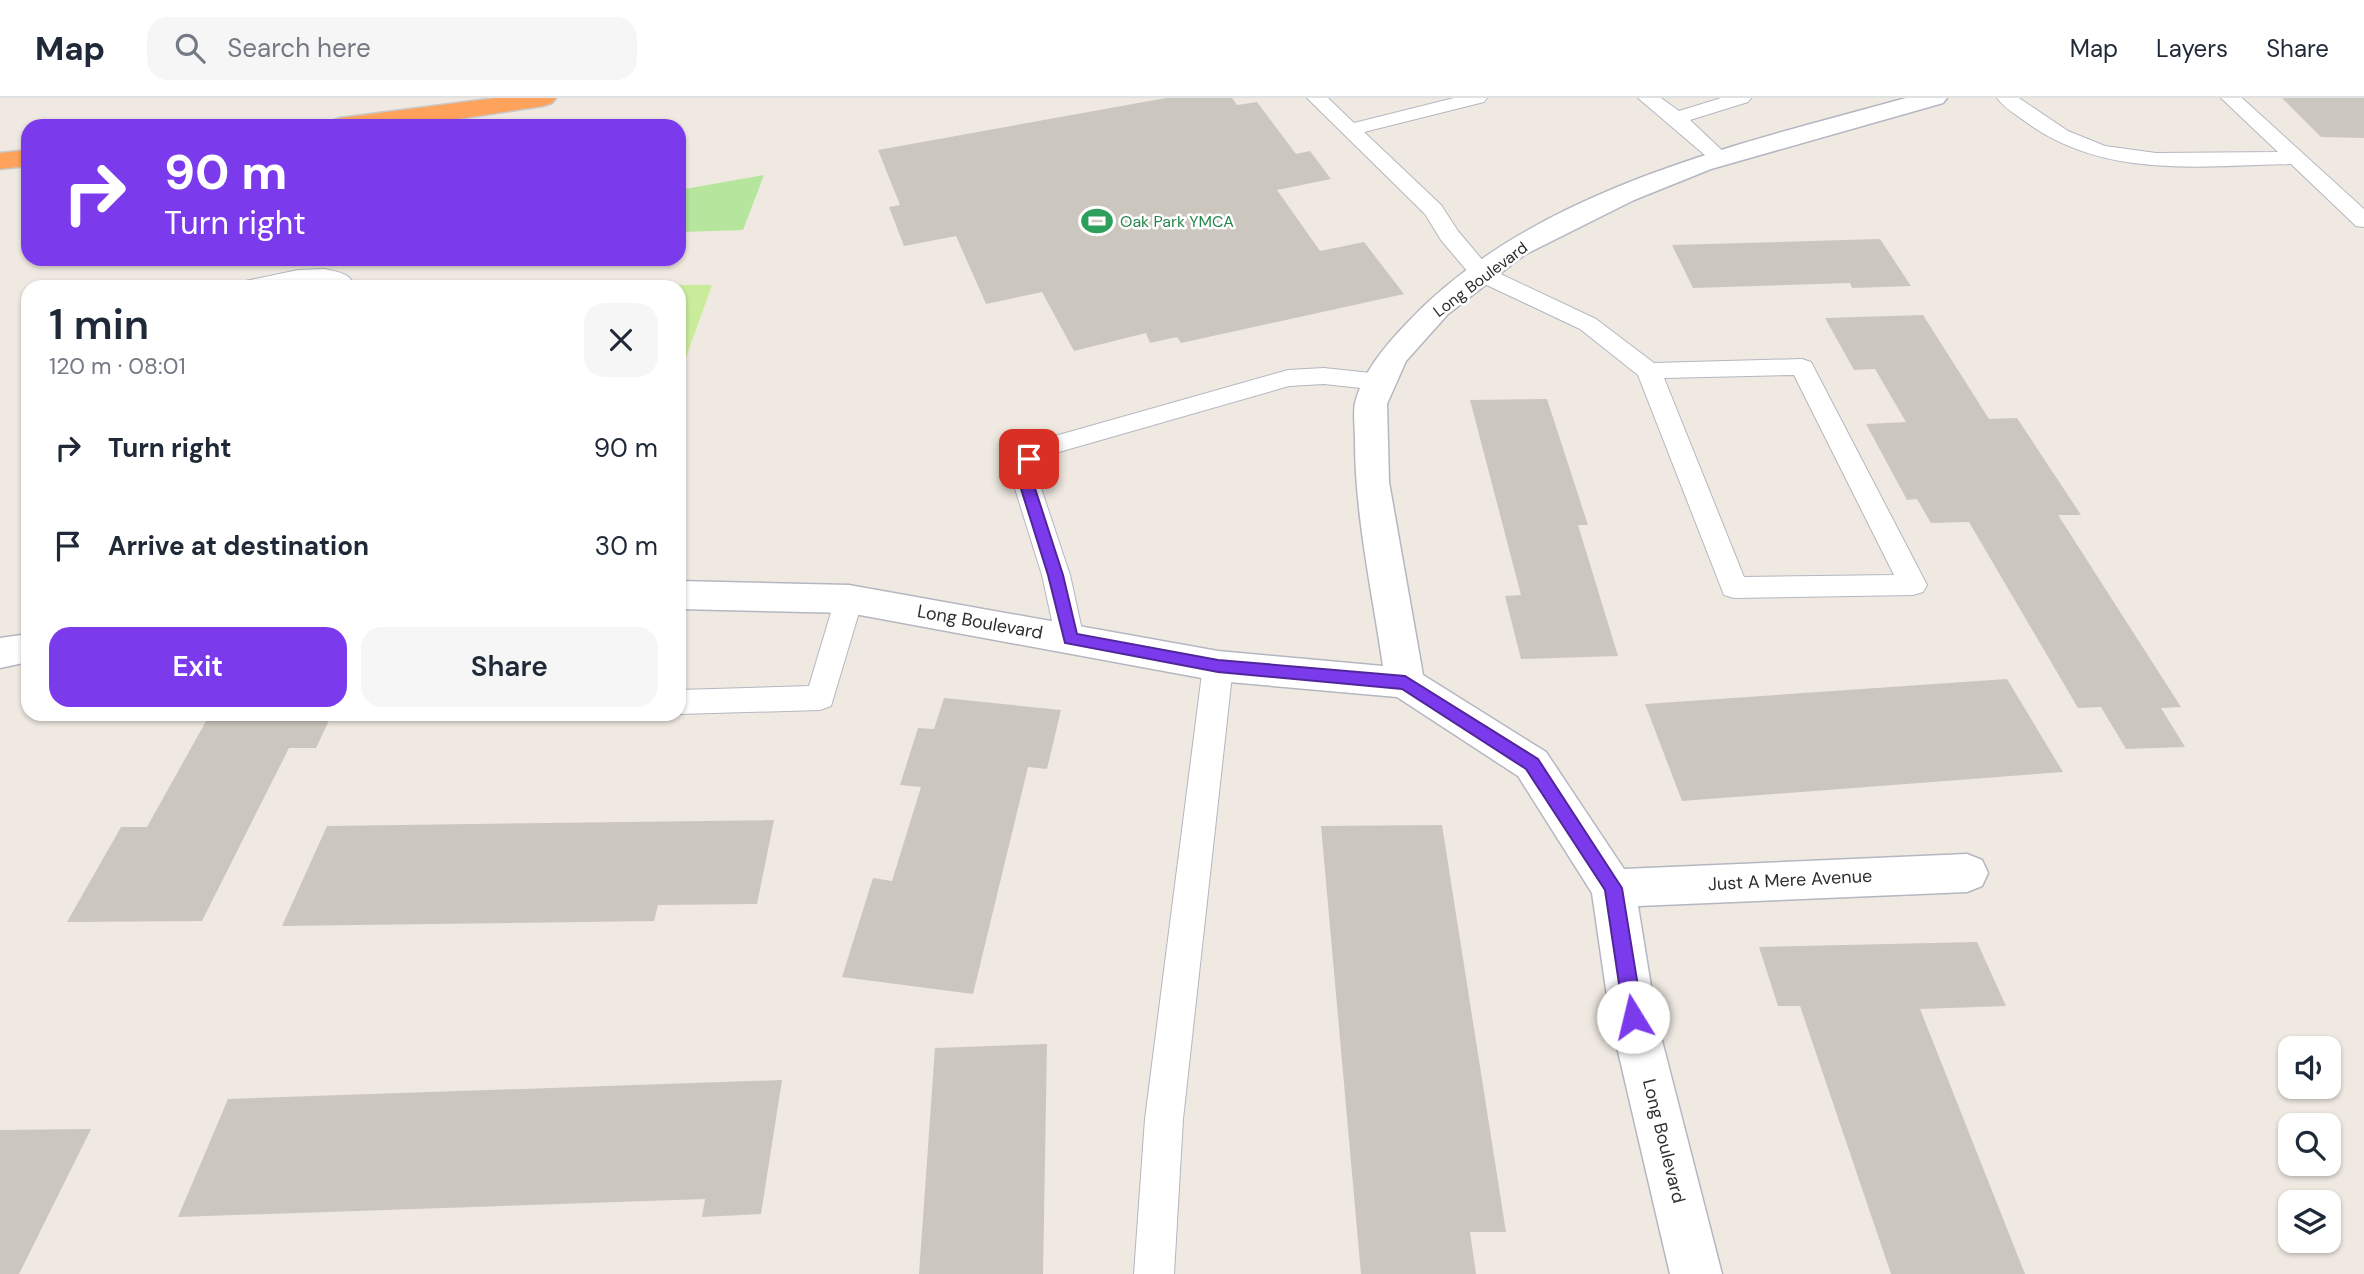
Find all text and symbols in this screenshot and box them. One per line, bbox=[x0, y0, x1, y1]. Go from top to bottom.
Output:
search box bbox=[147, 17, 637, 80]
text: Map bbox=[35, 27, 105, 70]
icon: search bbox=[171, 29, 209, 67]
text: Search here bbox=[227, 31, 371, 65]
text: Map bbox=[2070, 33, 2118, 64]
text: Layers bbox=[2156, 33, 2228, 64]
text: Share bbox=[2266, 33, 2329, 64]
text: 90 m bbox=[164, 140, 287, 204]
icon: right bbox=[49, 147, 140, 238]
text: Turn right bbox=[164, 202, 306, 244]
sports icon: Oak Park YMCA bbox=[1080, 204, 1114, 238]
place label: Oak Park YMCA bbox=[1120, 211, 1234, 232]
street label: Long Boulevard bbox=[1429, 237, 1532, 322]
text: 1 min bbox=[49, 297, 149, 352]
button: close bbox=[584, 303, 658, 377]
text: 120 m · 08:01 bbox=[49, 351, 186, 381]
icon: right bbox=[49, 429, 87, 467]
pin bbox=[999, 429, 1059, 489]
text: Turn right bbox=[108, 431, 232, 465]
text: 90 m bbox=[594, 431, 658, 465]
icon: arrive bbox=[1010, 440, 1048, 478]
icon: arrive bbox=[49, 527, 87, 565]
text: Arrive at destination bbox=[108, 529, 369, 563]
text: 30 m bbox=[595, 529, 658, 563]
street label: Long Boulevard bbox=[915, 599, 1045, 645]
button: Exit bbox=[49, 627, 347, 707]
button: Share bbox=[361, 627, 658, 707]
street label: Just A Mere Avenue bbox=[1707, 864, 1873, 896]
position arrow bbox=[1596, 980, 1670, 1054]
map controls bbox=[2278, 1036, 2341, 1253]
button: sound bbox=[2278, 1036, 2341, 1099]
street label: Long Boulevard bbox=[1637, 1076, 1691, 1206]
button: search bbox=[2278, 1113, 2341, 1176]
button: layers bbox=[2278, 1190, 2341, 1253]

